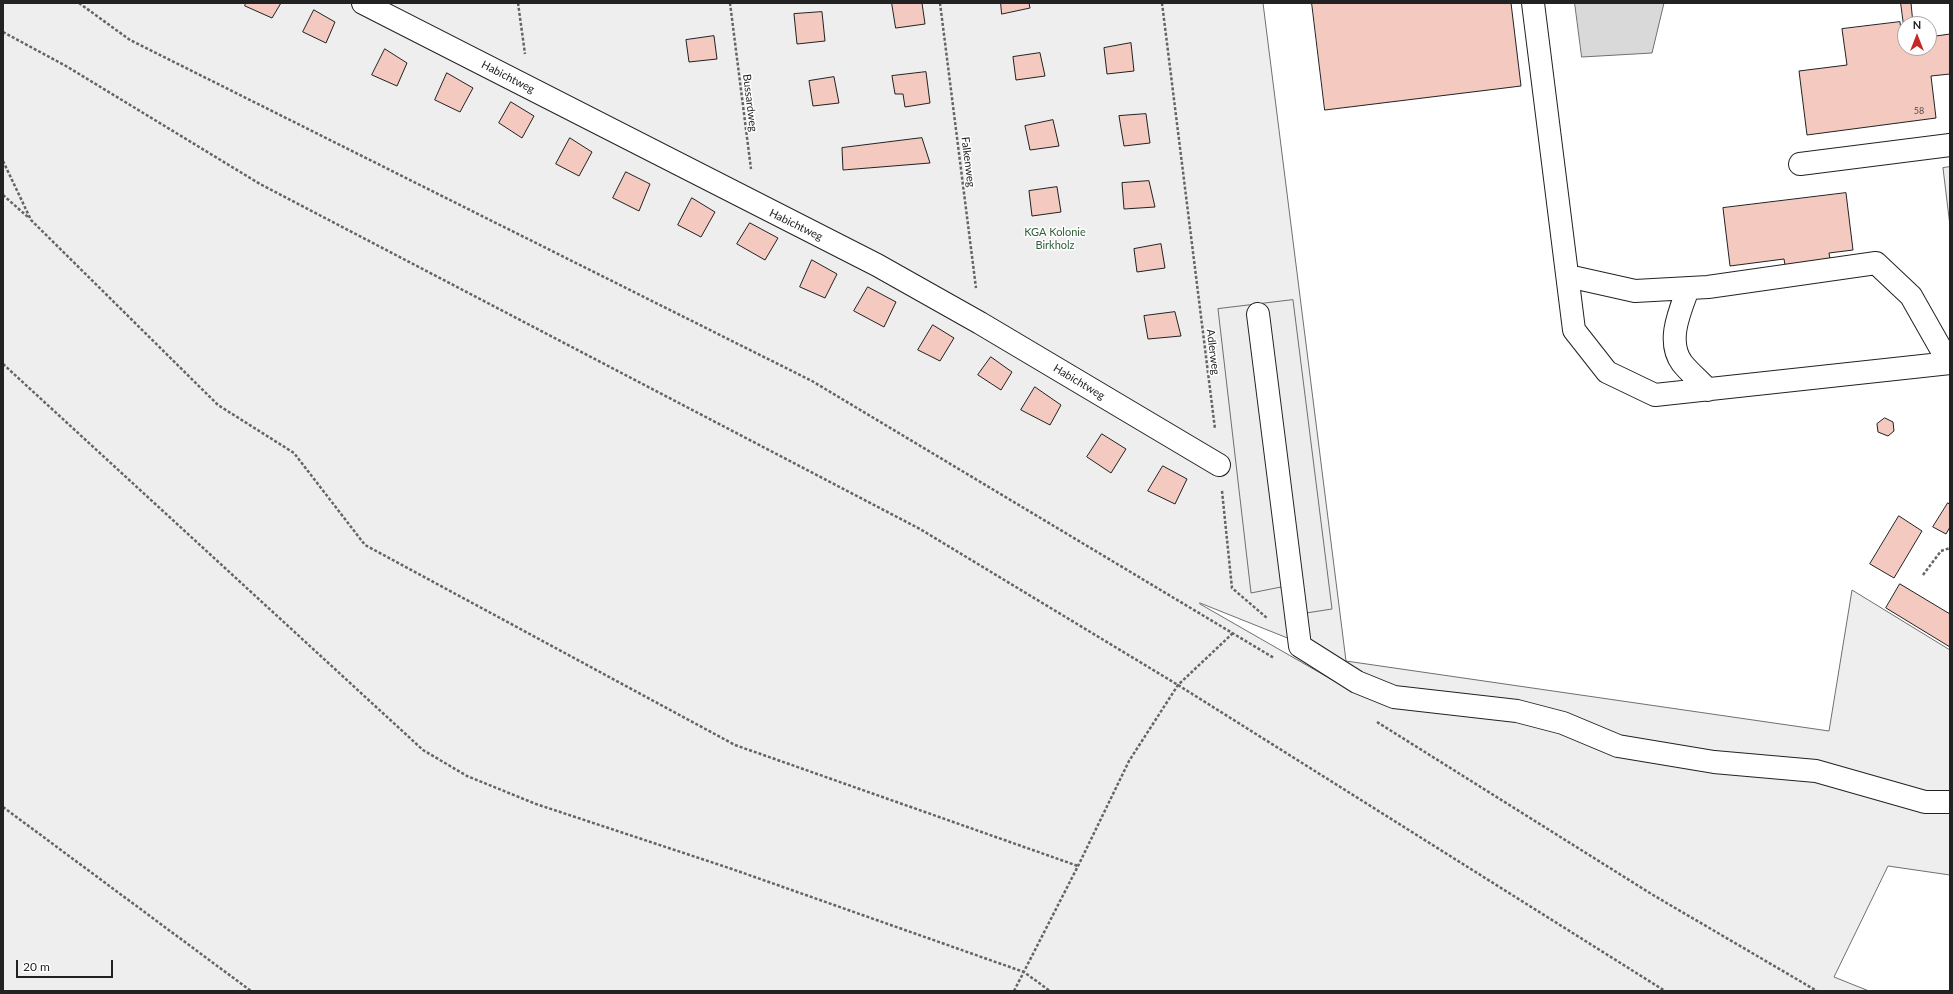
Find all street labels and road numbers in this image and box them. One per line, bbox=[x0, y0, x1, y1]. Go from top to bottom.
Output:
street label: Habichtweg bbox=[479, 58, 537, 96]
street label: Bussardweg bbox=[740, 73, 760, 133]
street label: Falkenweg bbox=[958, 136, 978, 188]
street label: Habichtweg bbox=[767, 206, 825, 244]
street label: Adlerweg bbox=[1204, 328, 1222, 376]
street label: Habichtweg bbox=[1051, 361, 1107, 403]

